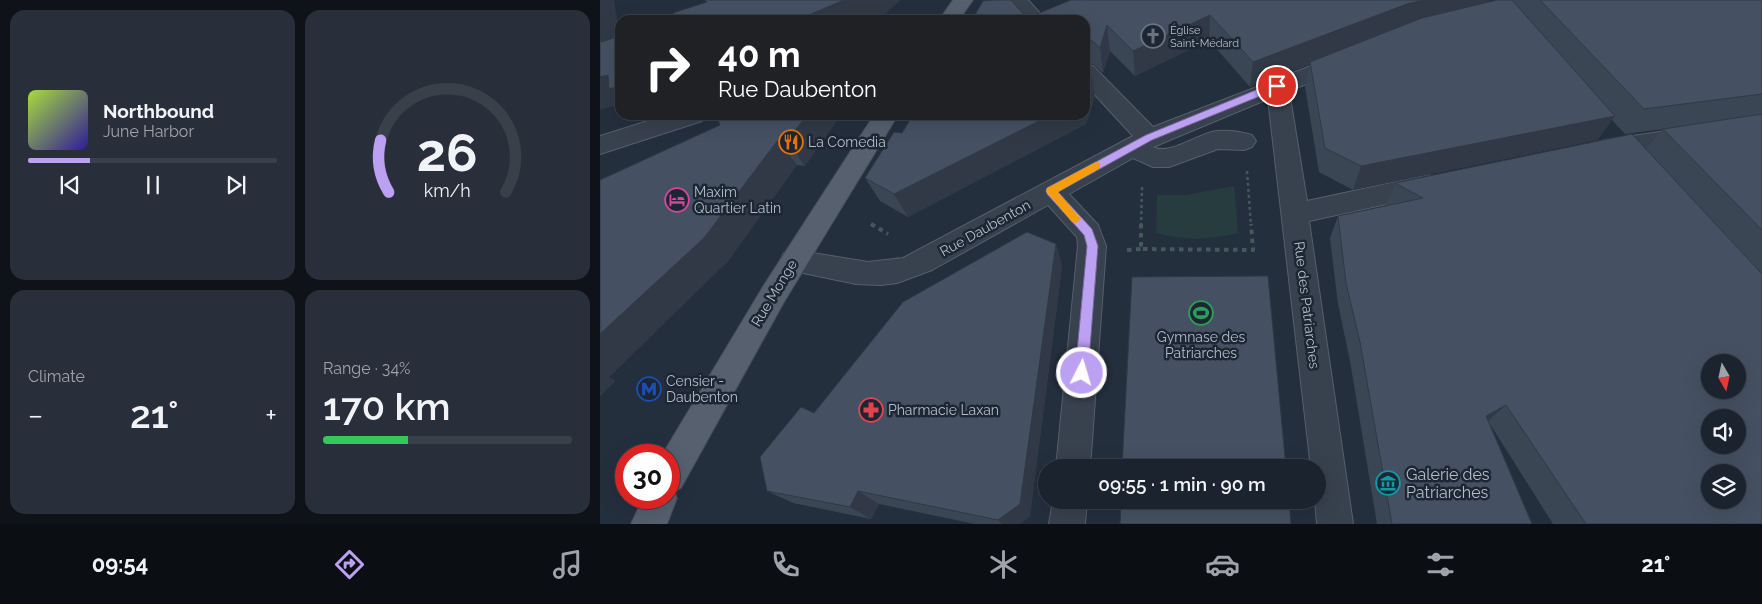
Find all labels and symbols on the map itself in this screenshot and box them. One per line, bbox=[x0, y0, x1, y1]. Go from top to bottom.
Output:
church icon: Église Saint-Médard bbox=[1140, 23, 1166, 49]
place label: Église Saint-Médard bbox=[1170, 23, 1239, 50]
pin bbox=[1256, 65, 1298, 107]
restaurant icon: La Comedia bbox=[778, 129, 804, 155]
place label: La Comedia bbox=[808, 134, 886, 150]
place label: Maxim Quartier Latin bbox=[694, 184, 781, 216]
hotel icon: Maxim Quartier Latin bbox=[664, 187, 690, 213]
street label: Rue Daubenton bbox=[937, 197, 1033, 259]
street label: Rue des Patriarches bbox=[1291, 240, 1323, 370]
street label: Rue Monge bbox=[748, 257, 800, 329]
sports icon: Gymnase des Patriarches bbox=[1188, 300, 1214, 326]
place label: Gymnase des Patriarches bbox=[1157, 329, 1245, 361]
position arrow bbox=[1055, 346, 1107, 398]
north arrow bbox=[1701, 354, 1746, 399]
place label: Censier - Daubenton bbox=[666, 373, 738, 405]
metro station icon: Censier - Daubenton bbox=[636, 376, 662, 402]
pharmacy icon: Pharmacie Laxan bbox=[858, 397, 884, 423]
place label: Pharmacie Laxan bbox=[888, 402, 999, 418]
speed limit sign: 30 bbox=[615, 444, 680, 509]
place label: Galerie des Patriarches bbox=[1406, 465, 1490, 502]
museum icon: Galerie des Patriarches bbox=[1375, 470, 1401, 496]

